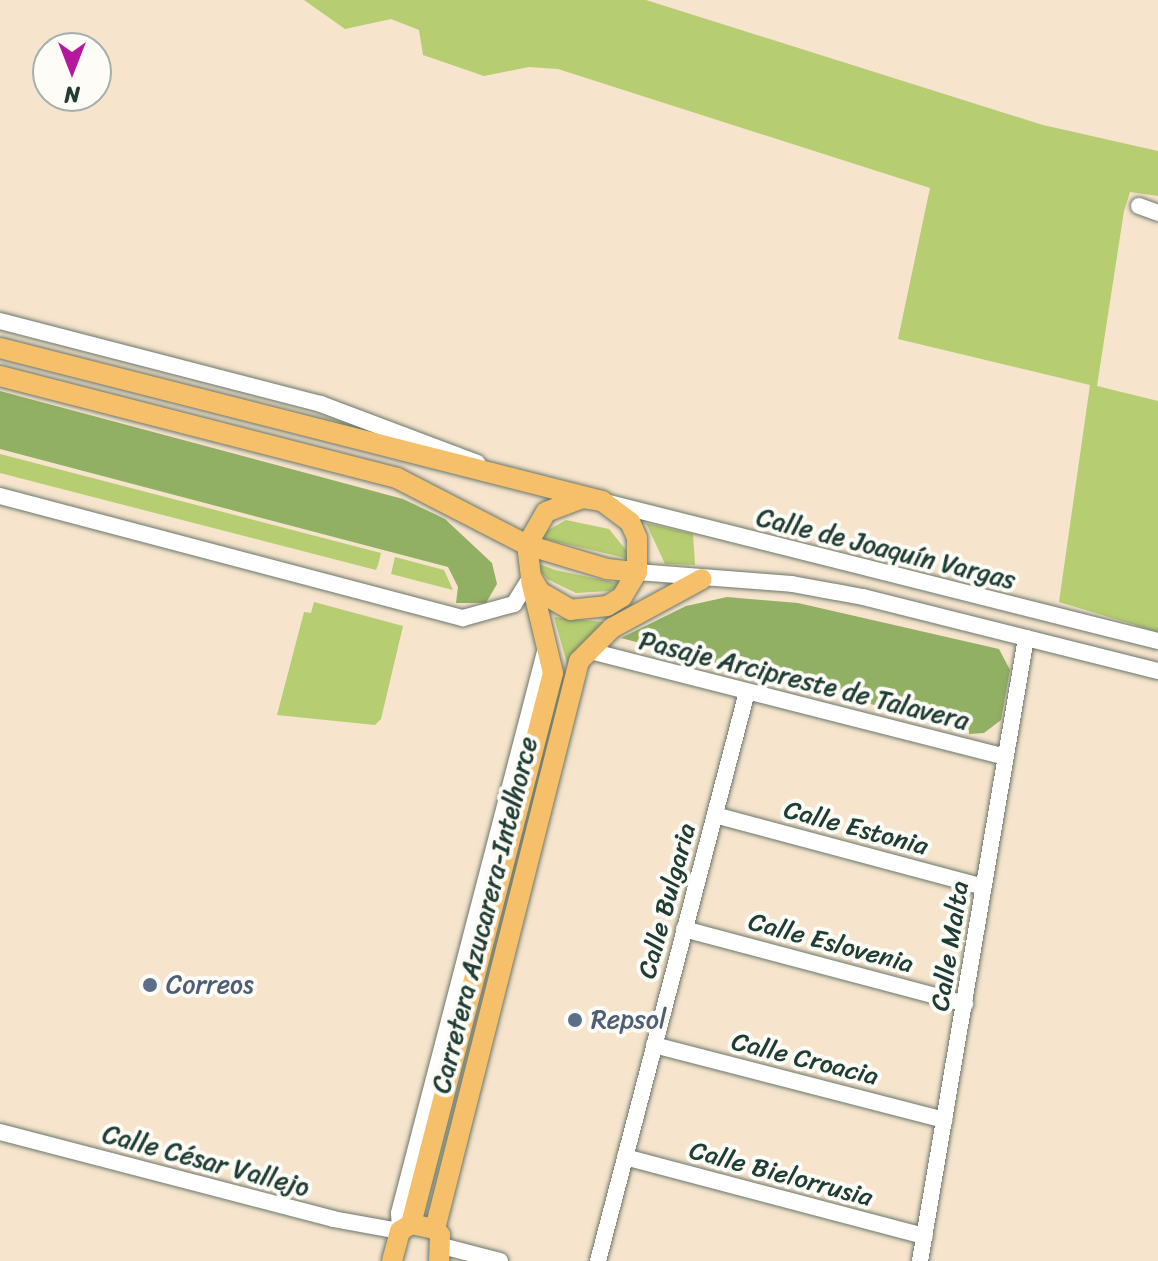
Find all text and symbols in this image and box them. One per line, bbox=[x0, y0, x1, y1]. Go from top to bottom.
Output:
north arrow bbox=[32, 32, 112, 112]
text: N bbox=[64, 75, 80, 114]
street label: Calle de Joaquín Vargas bbox=[754, 502, 1018, 596]
street label: Pasaje Arcipreste de Talavera bbox=[637, 625, 971, 737]
street label: Carretera Azucarera-Intelhorce bbox=[426, 734, 544, 1096]
street label: Calle Estonia bbox=[780, 794, 932, 862]
street label: Calle Bulgaria bbox=[631, 820, 703, 982]
street label: Calle Malta bbox=[924, 879, 976, 1013]
street label: Calle Eslovenia bbox=[744, 906, 918, 980]
place label: Correos bbox=[166, 969, 254, 1001]
marker: Correos bbox=[141, 976, 159, 994]
place label: Repsol bbox=[591, 1004, 666, 1036]
marker: Repsol bbox=[566, 1011, 584, 1029]
street label: Calle Croacia bbox=[728, 1026, 882, 1092]
street label: Calle César Vallejo bbox=[100, 1119, 312, 1203]
street label: Calle Bielorrusia bbox=[686, 1134, 876, 1214]

